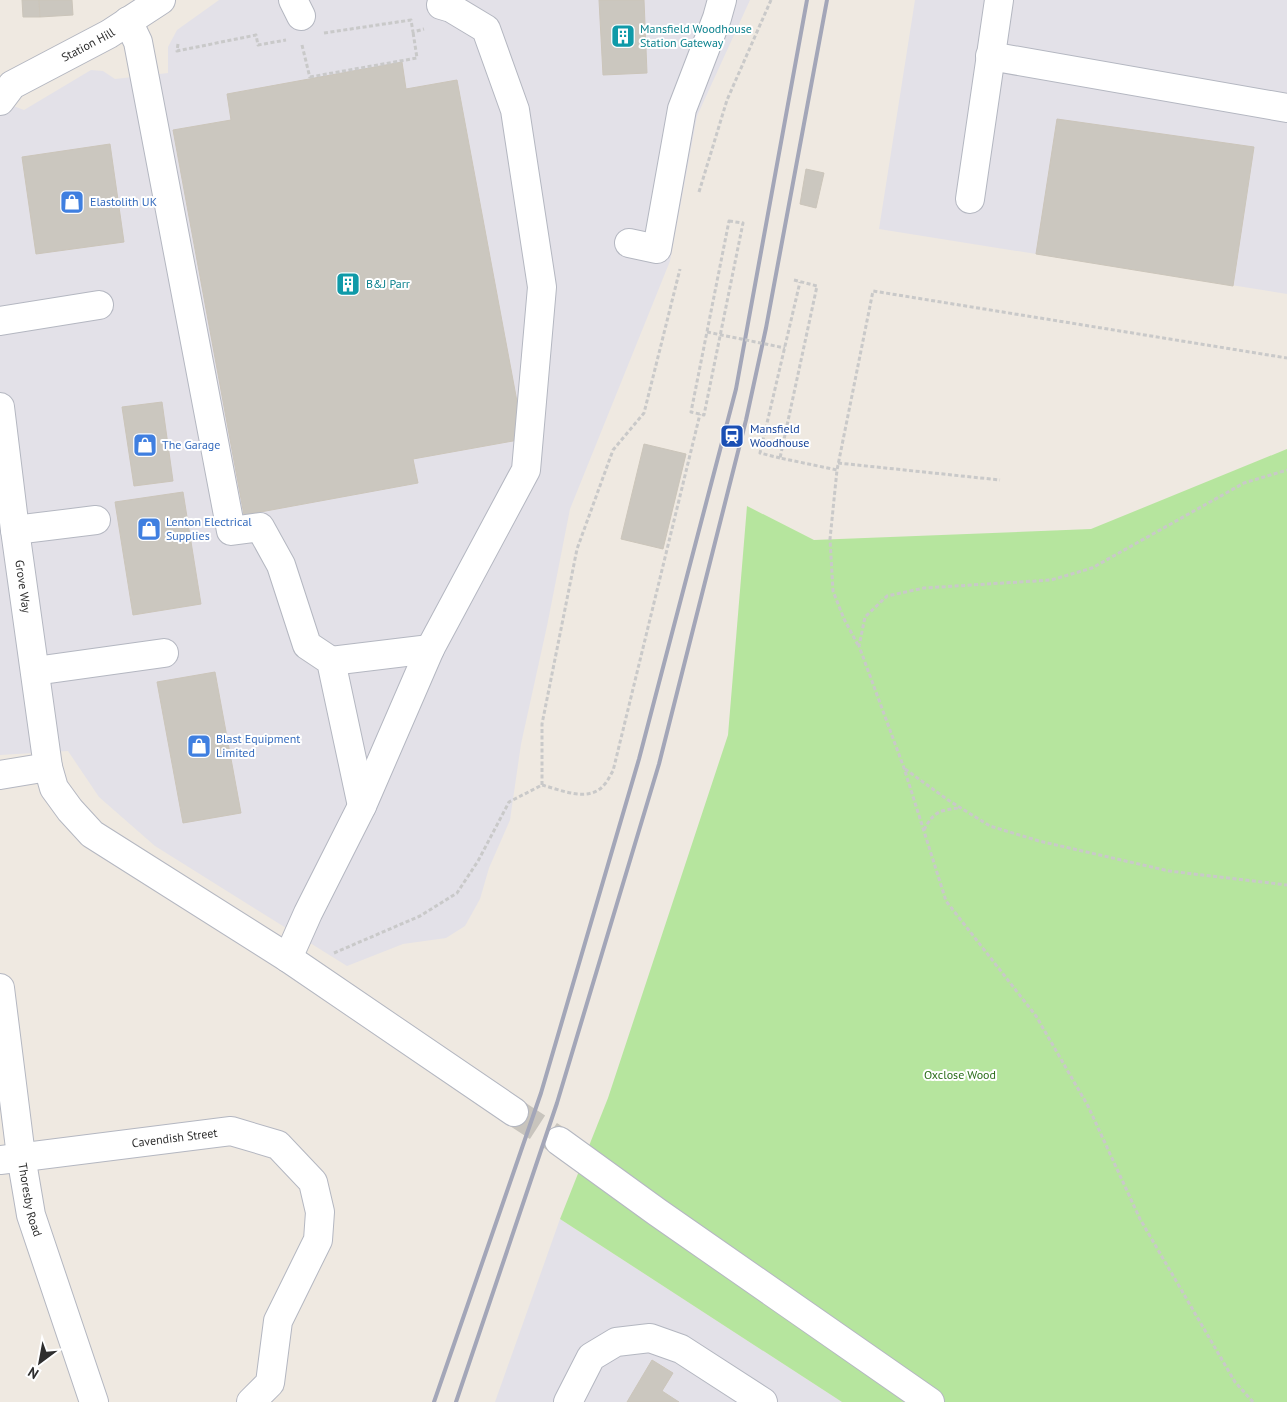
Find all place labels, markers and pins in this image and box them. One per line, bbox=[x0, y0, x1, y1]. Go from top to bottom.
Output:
place label: Mansfield Woodhouse Station Gateway bbox=[640, 21, 752, 50]
building icon: Mansfield Woodhouse Station Gateway bbox=[610, 23, 636, 49]
shop icon: Elastolith UK bbox=[59, 189, 85, 215]
place label: Elastolith UK bbox=[90, 194, 157, 209]
building icon: B&J Parr bbox=[335, 271, 361, 297]
place label: B&J Parr bbox=[366, 276, 410, 291]
place label: Mansfield Woodhouse bbox=[750, 421, 809, 450]
station icon: Mansfield Woodhouse bbox=[719, 423, 745, 449]
shop icon: The Garage bbox=[132, 432, 158, 458]
place label: The Garage bbox=[162, 437, 220, 452]
place label: Lenton Electrical Supplies bbox=[166, 514, 252, 543]
shop icon: Lenton Electrical Supplies bbox=[136, 516, 162, 542]
place label: Blast Equipment Limited bbox=[216, 731, 300, 760]
shop icon: Blast Equipment Limited bbox=[186, 733, 212, 759]

